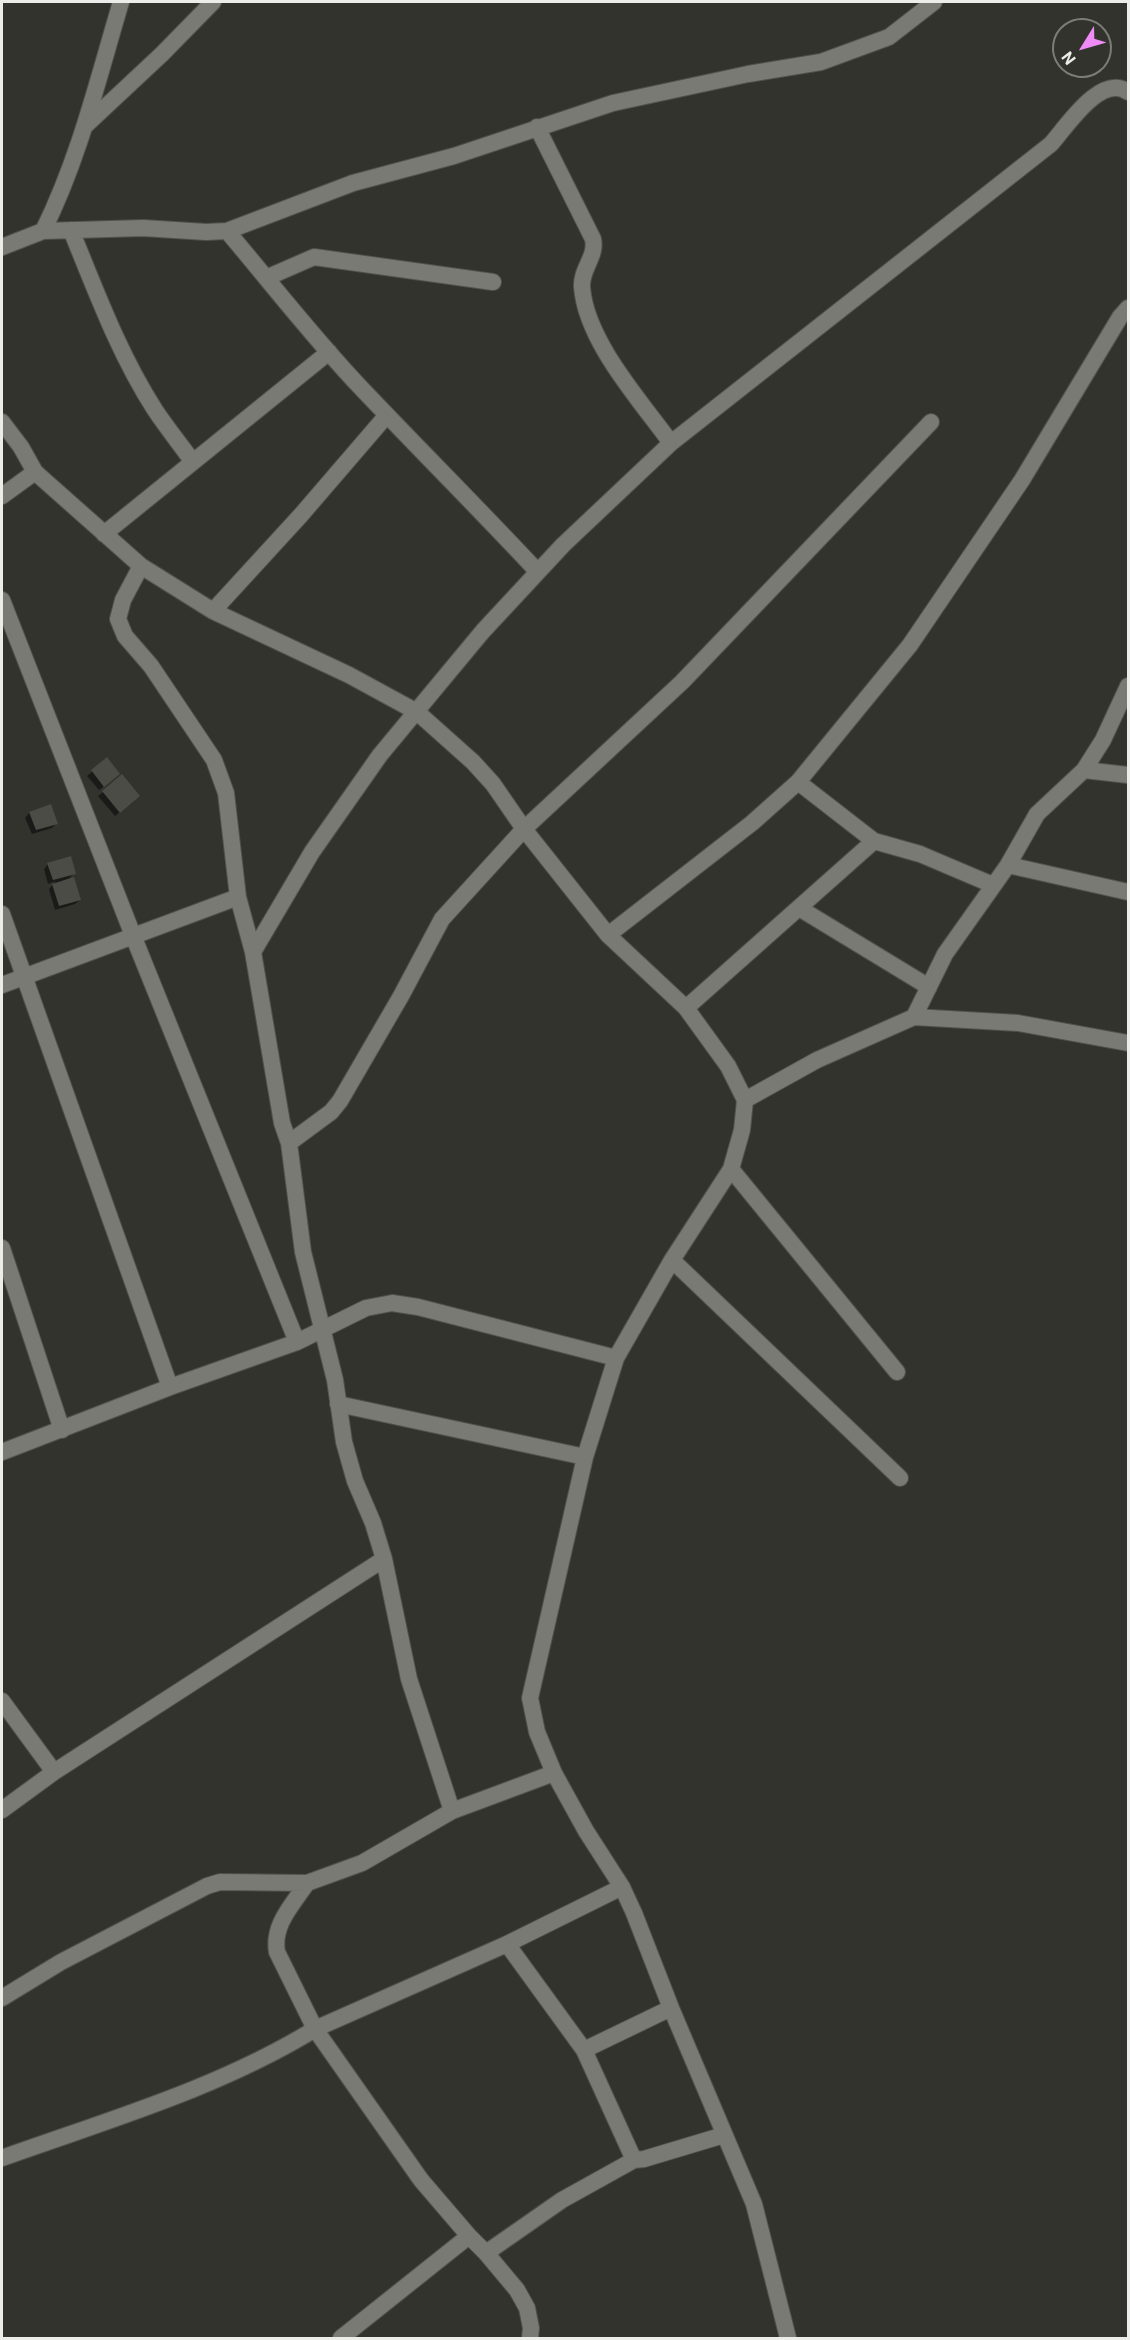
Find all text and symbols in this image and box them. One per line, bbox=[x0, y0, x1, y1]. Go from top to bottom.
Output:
north arrow bbox=[1052, 18, 1112, 78]
text: N bbox=[1058, 48, 1080, 68]

